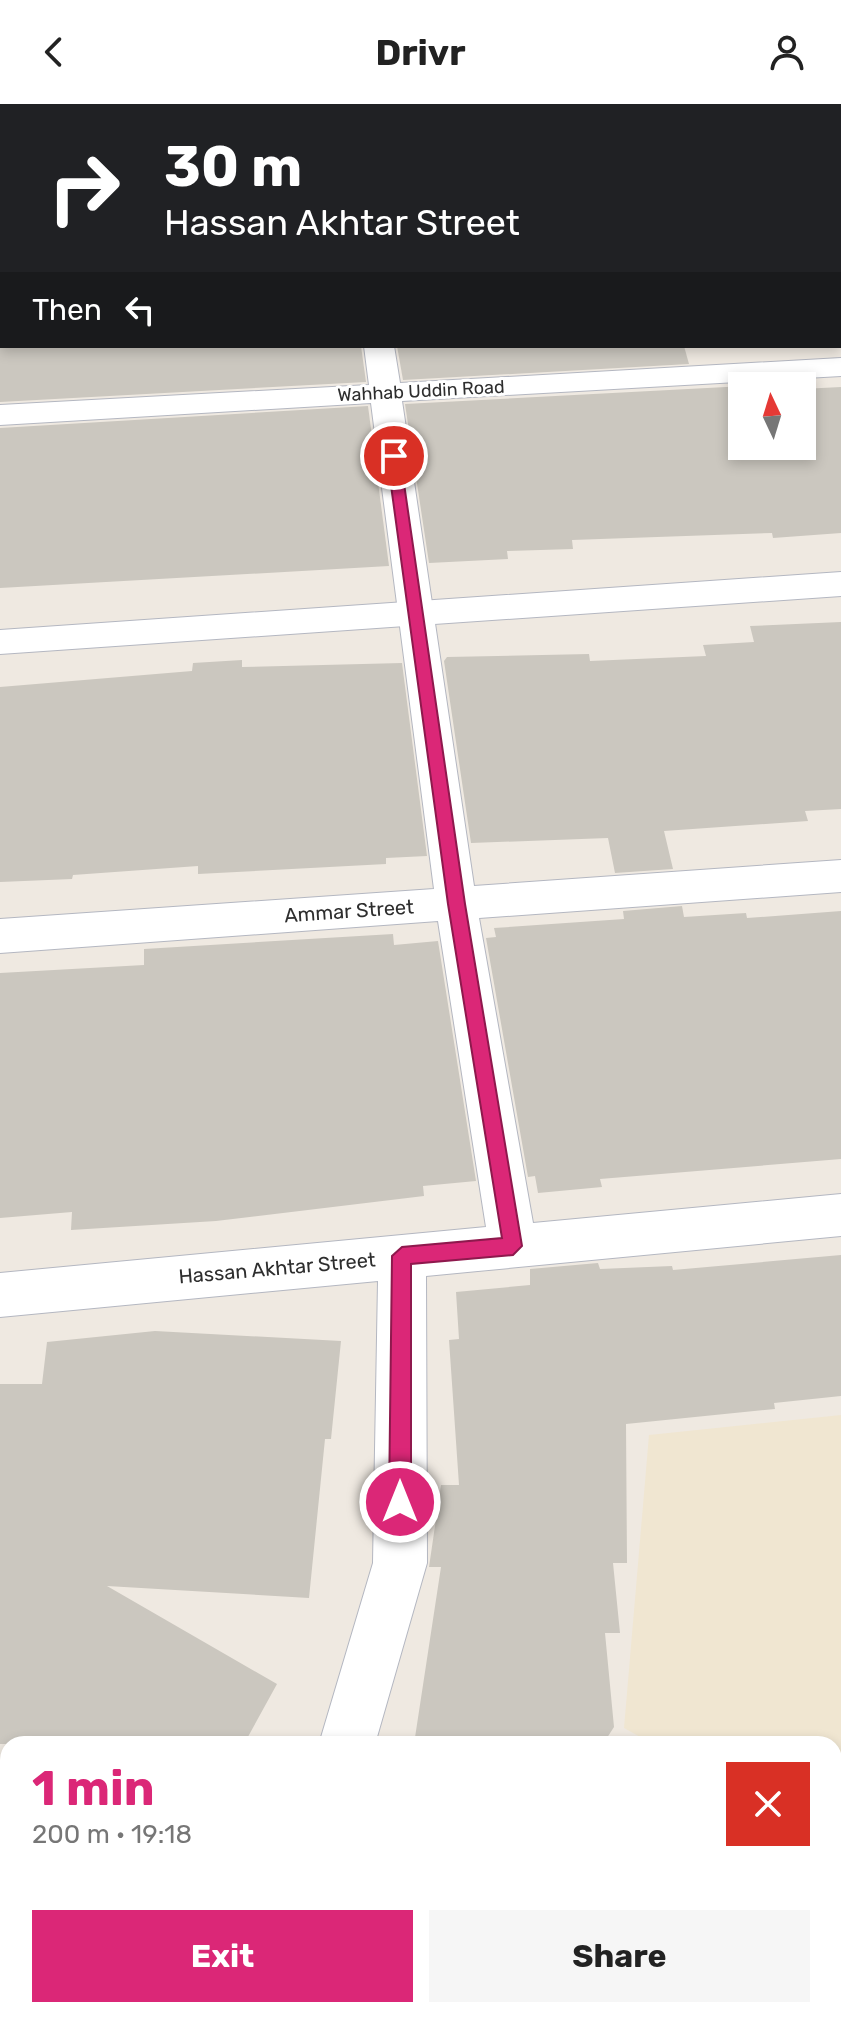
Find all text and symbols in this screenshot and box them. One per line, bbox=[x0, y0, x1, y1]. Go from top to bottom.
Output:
icon: back bbox=[32, 30, 76, 74]
icon: person bbox=[765, 30, 809, 74]
text: Drivr bbox=[375, 31, 466, 74]
text: 30 m bbox=[164, 134, 302, 200]
icon: right bbox=[32, 136, 136, 240]
text: Hassan Akhtar Street bbox=[164, 201, 520, 244]
icon: left bbox=[118, 288, 162, 332]
text: Then bbox=[32, 292, 102, 328]
north arrow bbox=[728, 372, 816, 460]
map controls bbox=[728, 372, 816, 460]
street label: Wahhab Uddin Road bbox=[337, 376, 505, 406]
pin bbox=[360, 422, 428, 490]
icon: arrive bbox=[372, 434, 416, 478]
street label: Ammar Street bbox=[283, 894, 415, 928]
street label: Hassan Akhtar Street bbox=[177, 1247, 377, 1289]
position arrow bbox=[358, 1460, 442, 1544]
text: 1 min bbox=[32, 1760, 155, 1817]
button: close bbox=[726, 1762, 810, 1846]
text: 200 m · 19:18 bbox=[32, 1819, 192, 1850]
button: Exit bbox=[32, 1910, 413, 2002]
button: Share bbox=[429, 1910, 810, 2002]

